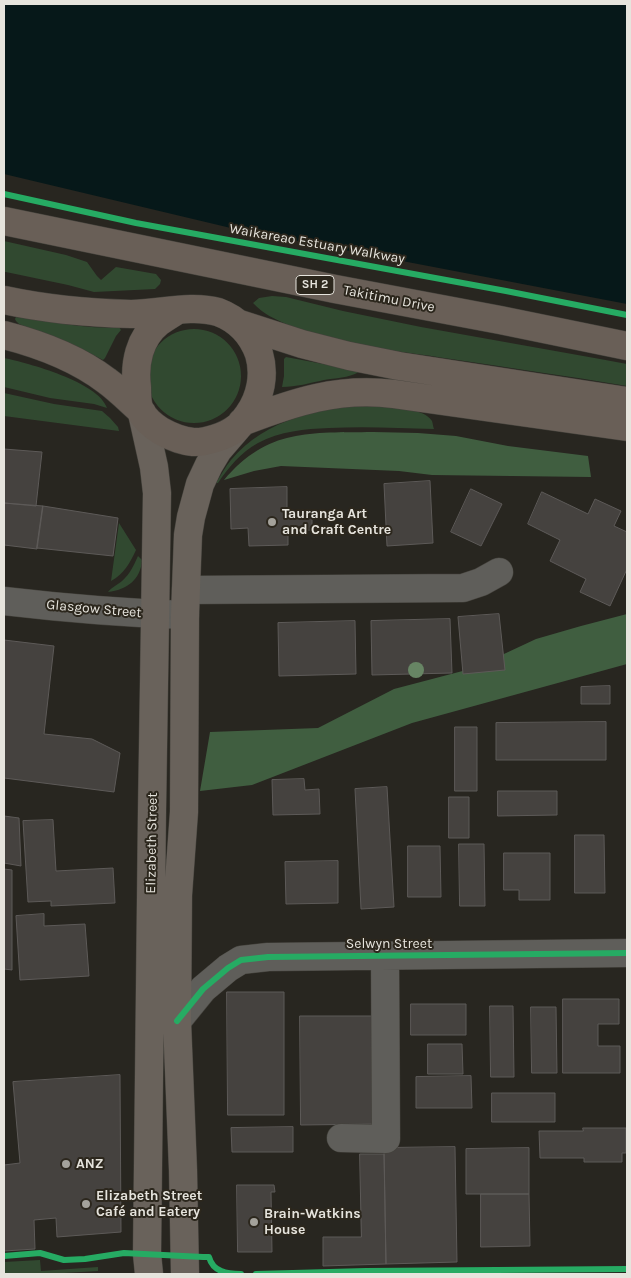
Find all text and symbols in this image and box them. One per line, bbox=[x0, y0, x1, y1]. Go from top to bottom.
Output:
street label: Waikareao Estuary Walkway bbox=[228, 220, 406, 268]
road number: SH 2 bbox=[296, 276, 334, 294]
street label: Takitimu Drive bbox=[342, 282, 436, 316]
place label: Tauranga Art and Craft Centre bbox=[282, 506, 391, 538]
marker: Tauranga Art and Craft Centre bbox=[266, 516, 278, 528]
street label: Glasgow Street bbox=[46, 596, 142, 622]
street label: Elizabeth Street bbox=[143, 792, 161, 894]
street label: Selwyn Street bbox=[346, 936, 432, 952]
place label: ANZ bbox=[76, 1156, 104, 1172]
marker: ANZ bbox=[60, 1158, 72, 1170]
place label: Elizabeth Street Café and Eatery bbox=[96, 1188, 202, 1220]
marker: Elizabeth Street Café and Eatery bbox=[80, 1198, 92, 1210]
place label: Brain-Watkins House bbox=[264, 1206, 361, 1238]
marker: Brain-Watkins House bbox=[248, 1216, 260, 1228]

